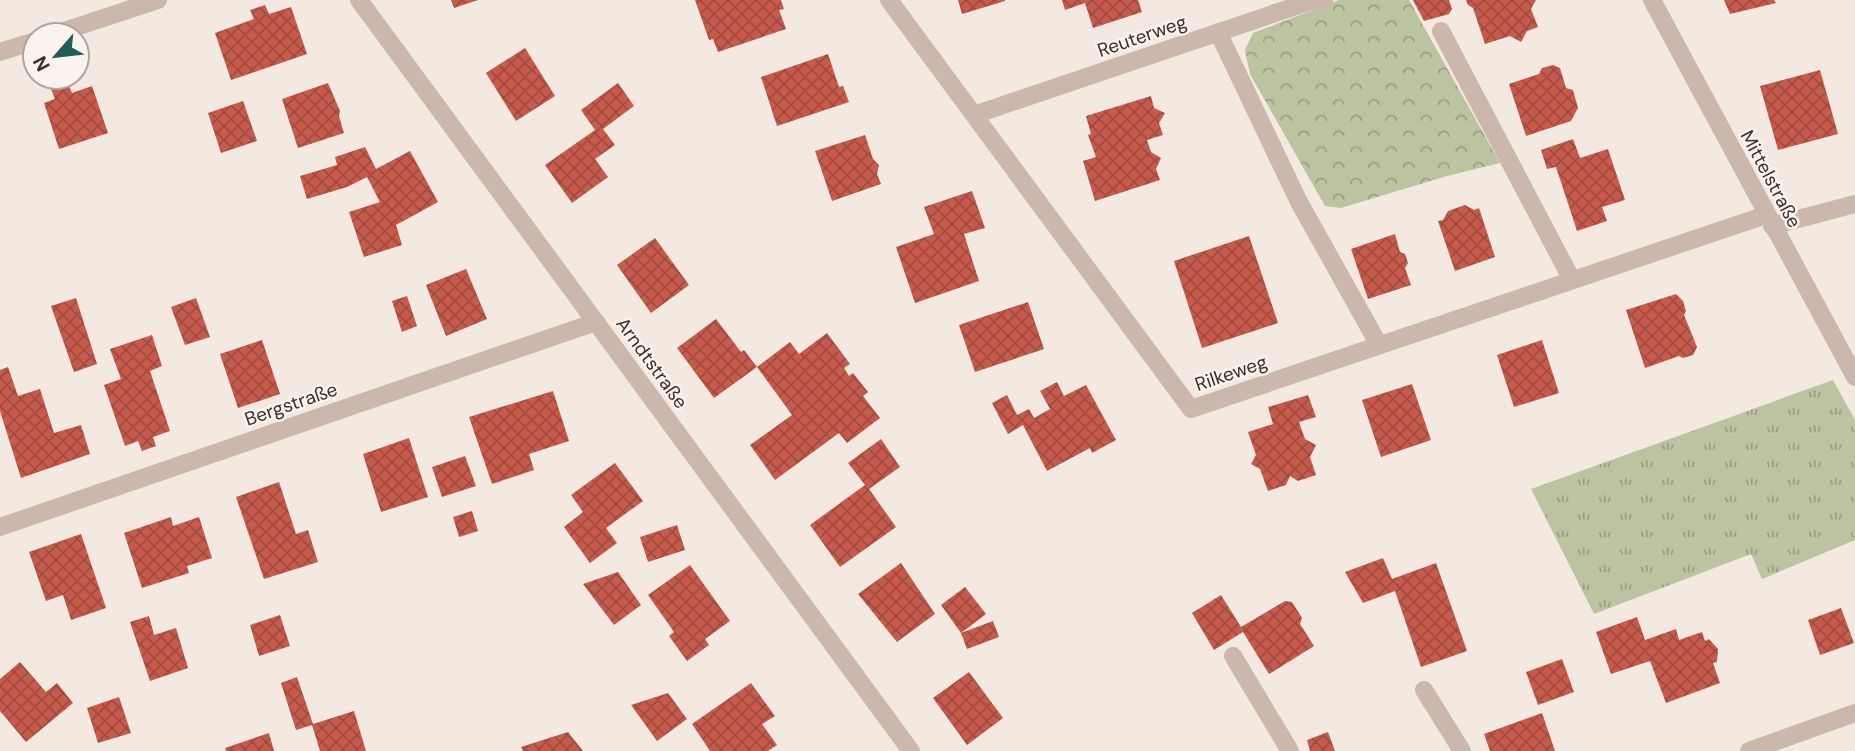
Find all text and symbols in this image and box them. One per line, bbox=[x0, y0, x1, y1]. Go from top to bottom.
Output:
street label: Reuterweg bbox=[1094, 9, 1190, 63]
north arrow bbox=[21, 21, 91, 91]
text: N bbox=[27, 52, 56, 76]
street label: Mittelstraße bbox=[1735, 126, 1807, 232]
street label: Arndtstraße bbox=[610, 312, 694, 414]
street label: Rilkeweg bbox=[1192, 349, 1271, 397]
street label: Bergstraße bbox=[241, 376, 341, 432]

